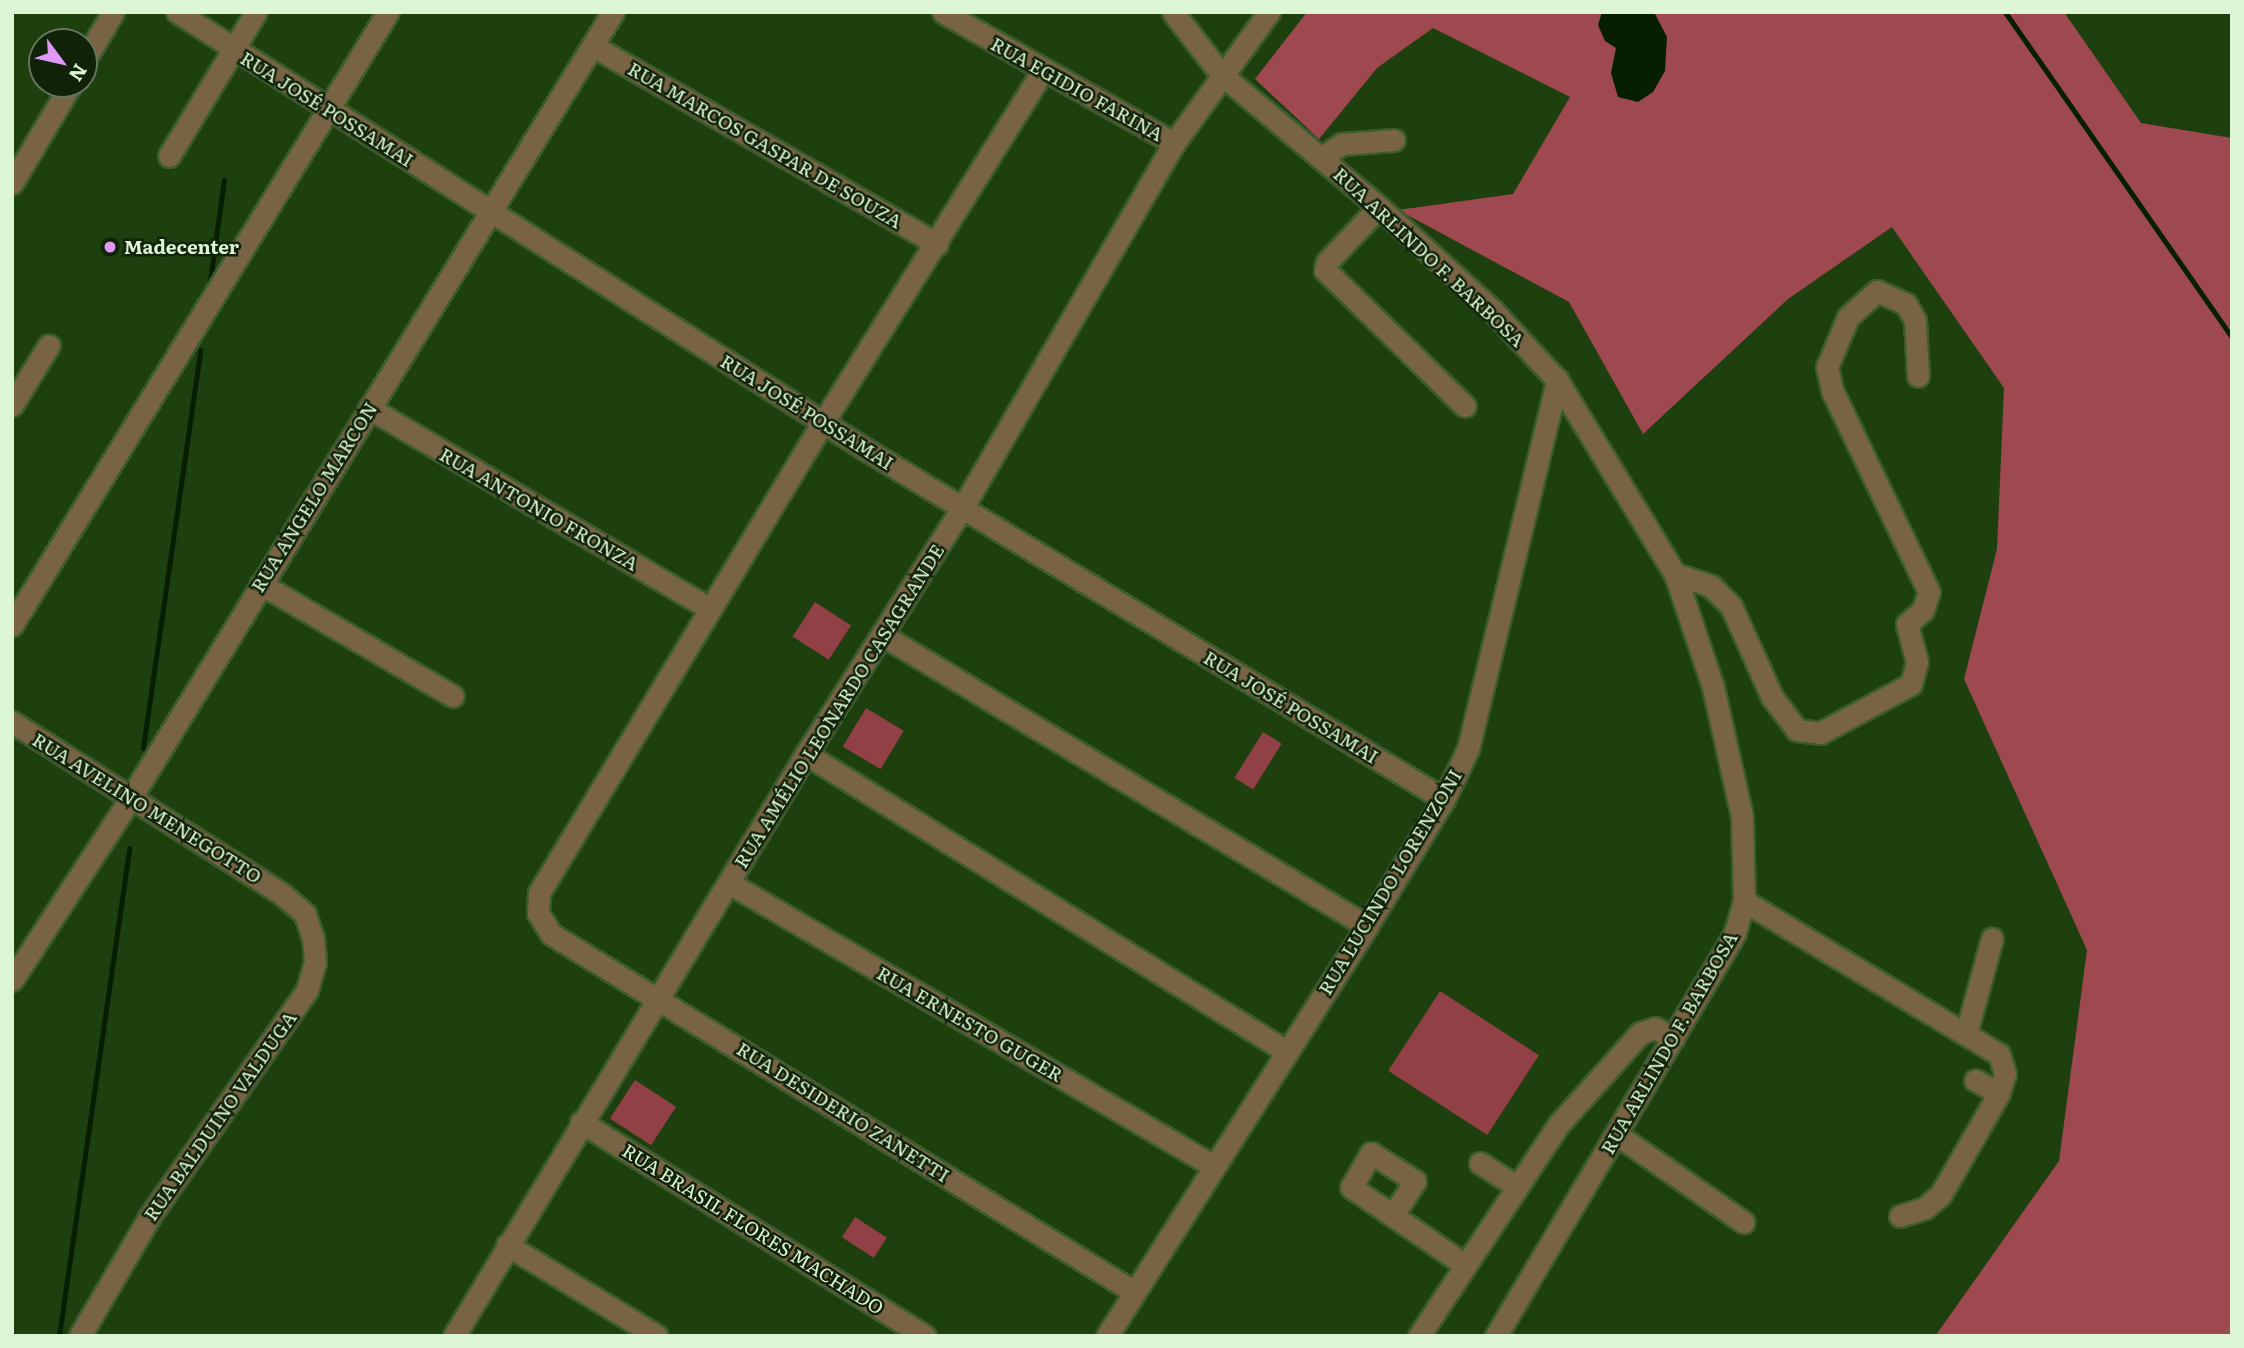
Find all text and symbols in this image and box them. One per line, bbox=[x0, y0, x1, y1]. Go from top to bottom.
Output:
north arrow bbox=[28, 28, 98, 98]
street label: RUA EGIDIO FARINA bbox=[987, 32, 1167, 146]
street label: RUA JOSÉ POSSAMAI bbox=[236, 46, 418, 172]
street label: RUA MARCOS GASPAR DE SOUZA bbox=[624, 57, 906, 233]
text: N bbox=[63, 59, 95, 88]
street label: RUA ARLINDO F. BARBOSA bbox=[1329, 163, 1529, 351]
place label: Madecenter bbox=[124, 236, 239, 258]
marker: Madecenter bbox=[102, 239, 118, 255]
street label: RUA JOSÉ POSSAMAI bbox=[716, 349, 898, 475]
street label: RUA ANGELO MARCON bbox=[246, 398, 382, 596]
street label: RUA ANTONIO FRONZA bbox=[436, 443, 642, 575]
street label: RUA AMÉLIO LEONARDO CASAGRANDE bbox=[729, 540, 949, 872]
street label: RUA JOSÉ POSSAMAI bbox=[1200, 646, 1382, 768]
street label: RUA AVELINO MENEGOTTO bbox=[28, 728, 266, 888]
street label: RUA LUCINDO LORENZONI bbox=[1314, 765, 1466, 999]
street label: RUA ARLINDO F. BARBOSA bbox=[1596, 928, 1742, 1158]
street label: RUA ERNESTO GUGER bbox=[873, 961, 1067, 1087]
street label: RUA BALDUINO VALDUGA bbox=[139, 1007, 301, 1225]
street label: RUA DESIDERIO ZANETTI bbox=[733, 1037, 953, 1187]
street label: RUA BRASIL FLORES MACHADO bbox=[618, 1139, 888, 1319]

